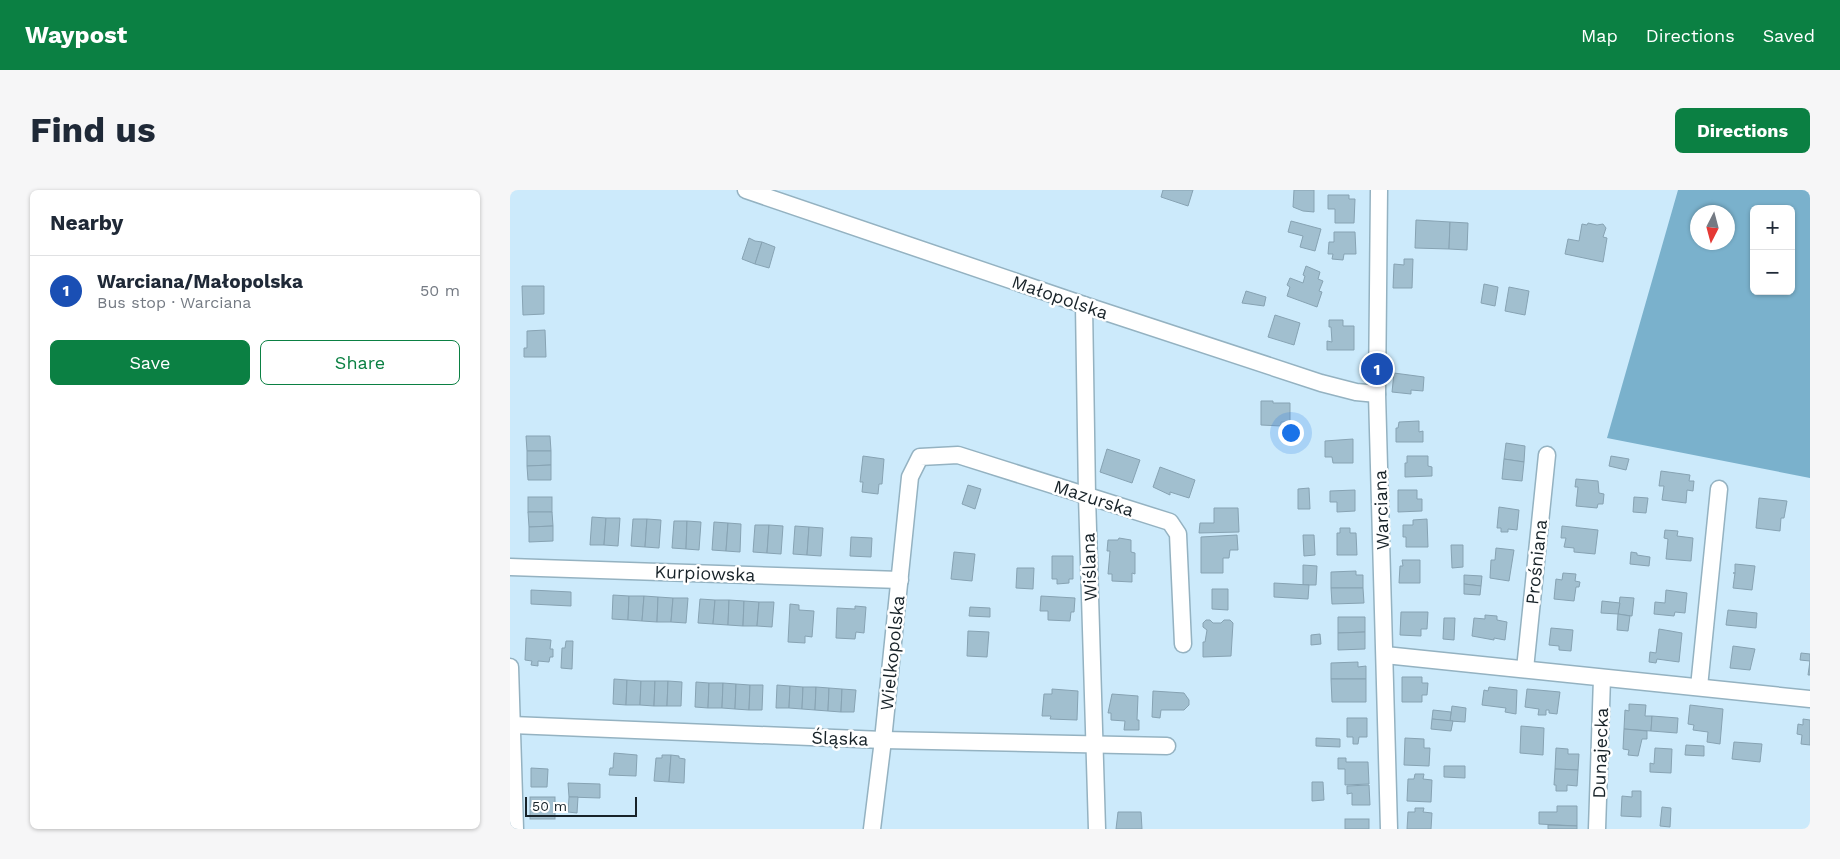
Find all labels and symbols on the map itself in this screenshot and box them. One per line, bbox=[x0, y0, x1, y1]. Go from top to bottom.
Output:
north arrow bbox=[1690, 205, 1735, 250]
street label: Małopolska bbox=[1009, 271, 1111, 323]
pin: 1 bbox=[1361, 350, 1393, 388]
your location bbox=[1278, 420, 1304, 446]
street label: Warciana bbox=[1369, 470, 1393, 550]
street label: Mazurska bbox=[1051, 475, 1137, 521]
street label: Prośniana bbox=[1521, 518, 1551, 606]
street label: Wiślana bbox=[1077, 532, 1101, 602]
street label: Kurpiowska bbox=[654, 561, 756, 585]
street label: Wielkopolska bbox=[875, 594, 909, 712]
street label: Dunajecka bbox=[1588, 707, 1612, 799]
street label: Śląska bbox=[811, 727, 869, 749]
scale bar bbox=[525, 794, 638, 817]

